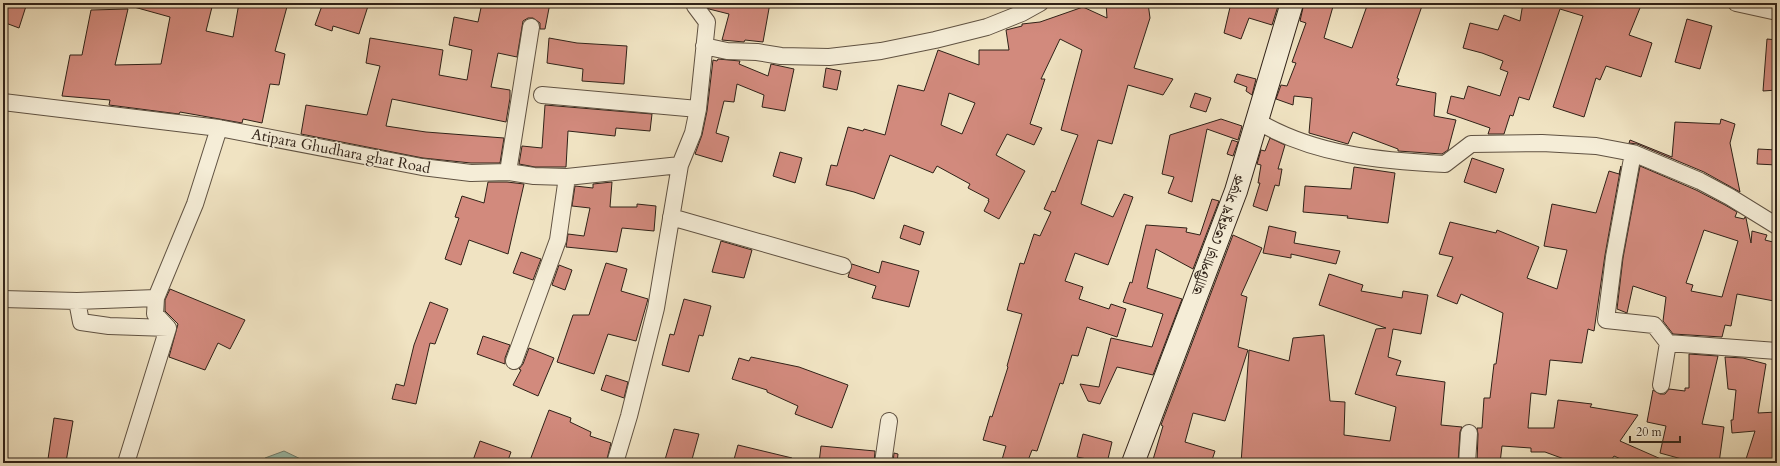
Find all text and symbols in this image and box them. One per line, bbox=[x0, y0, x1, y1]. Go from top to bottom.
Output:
street label: Atipara Ghudhara ghat Road bbox=[250, 124, 432, 178]
street label: আটিপাড়া তেরমুখ সড়ক bbox=[1187, 171, 1249, 299]
scale bar bbox=[1630, 418, 1680, 444]
text: 20 m bbox=[1636, 424, 1663, 440]

